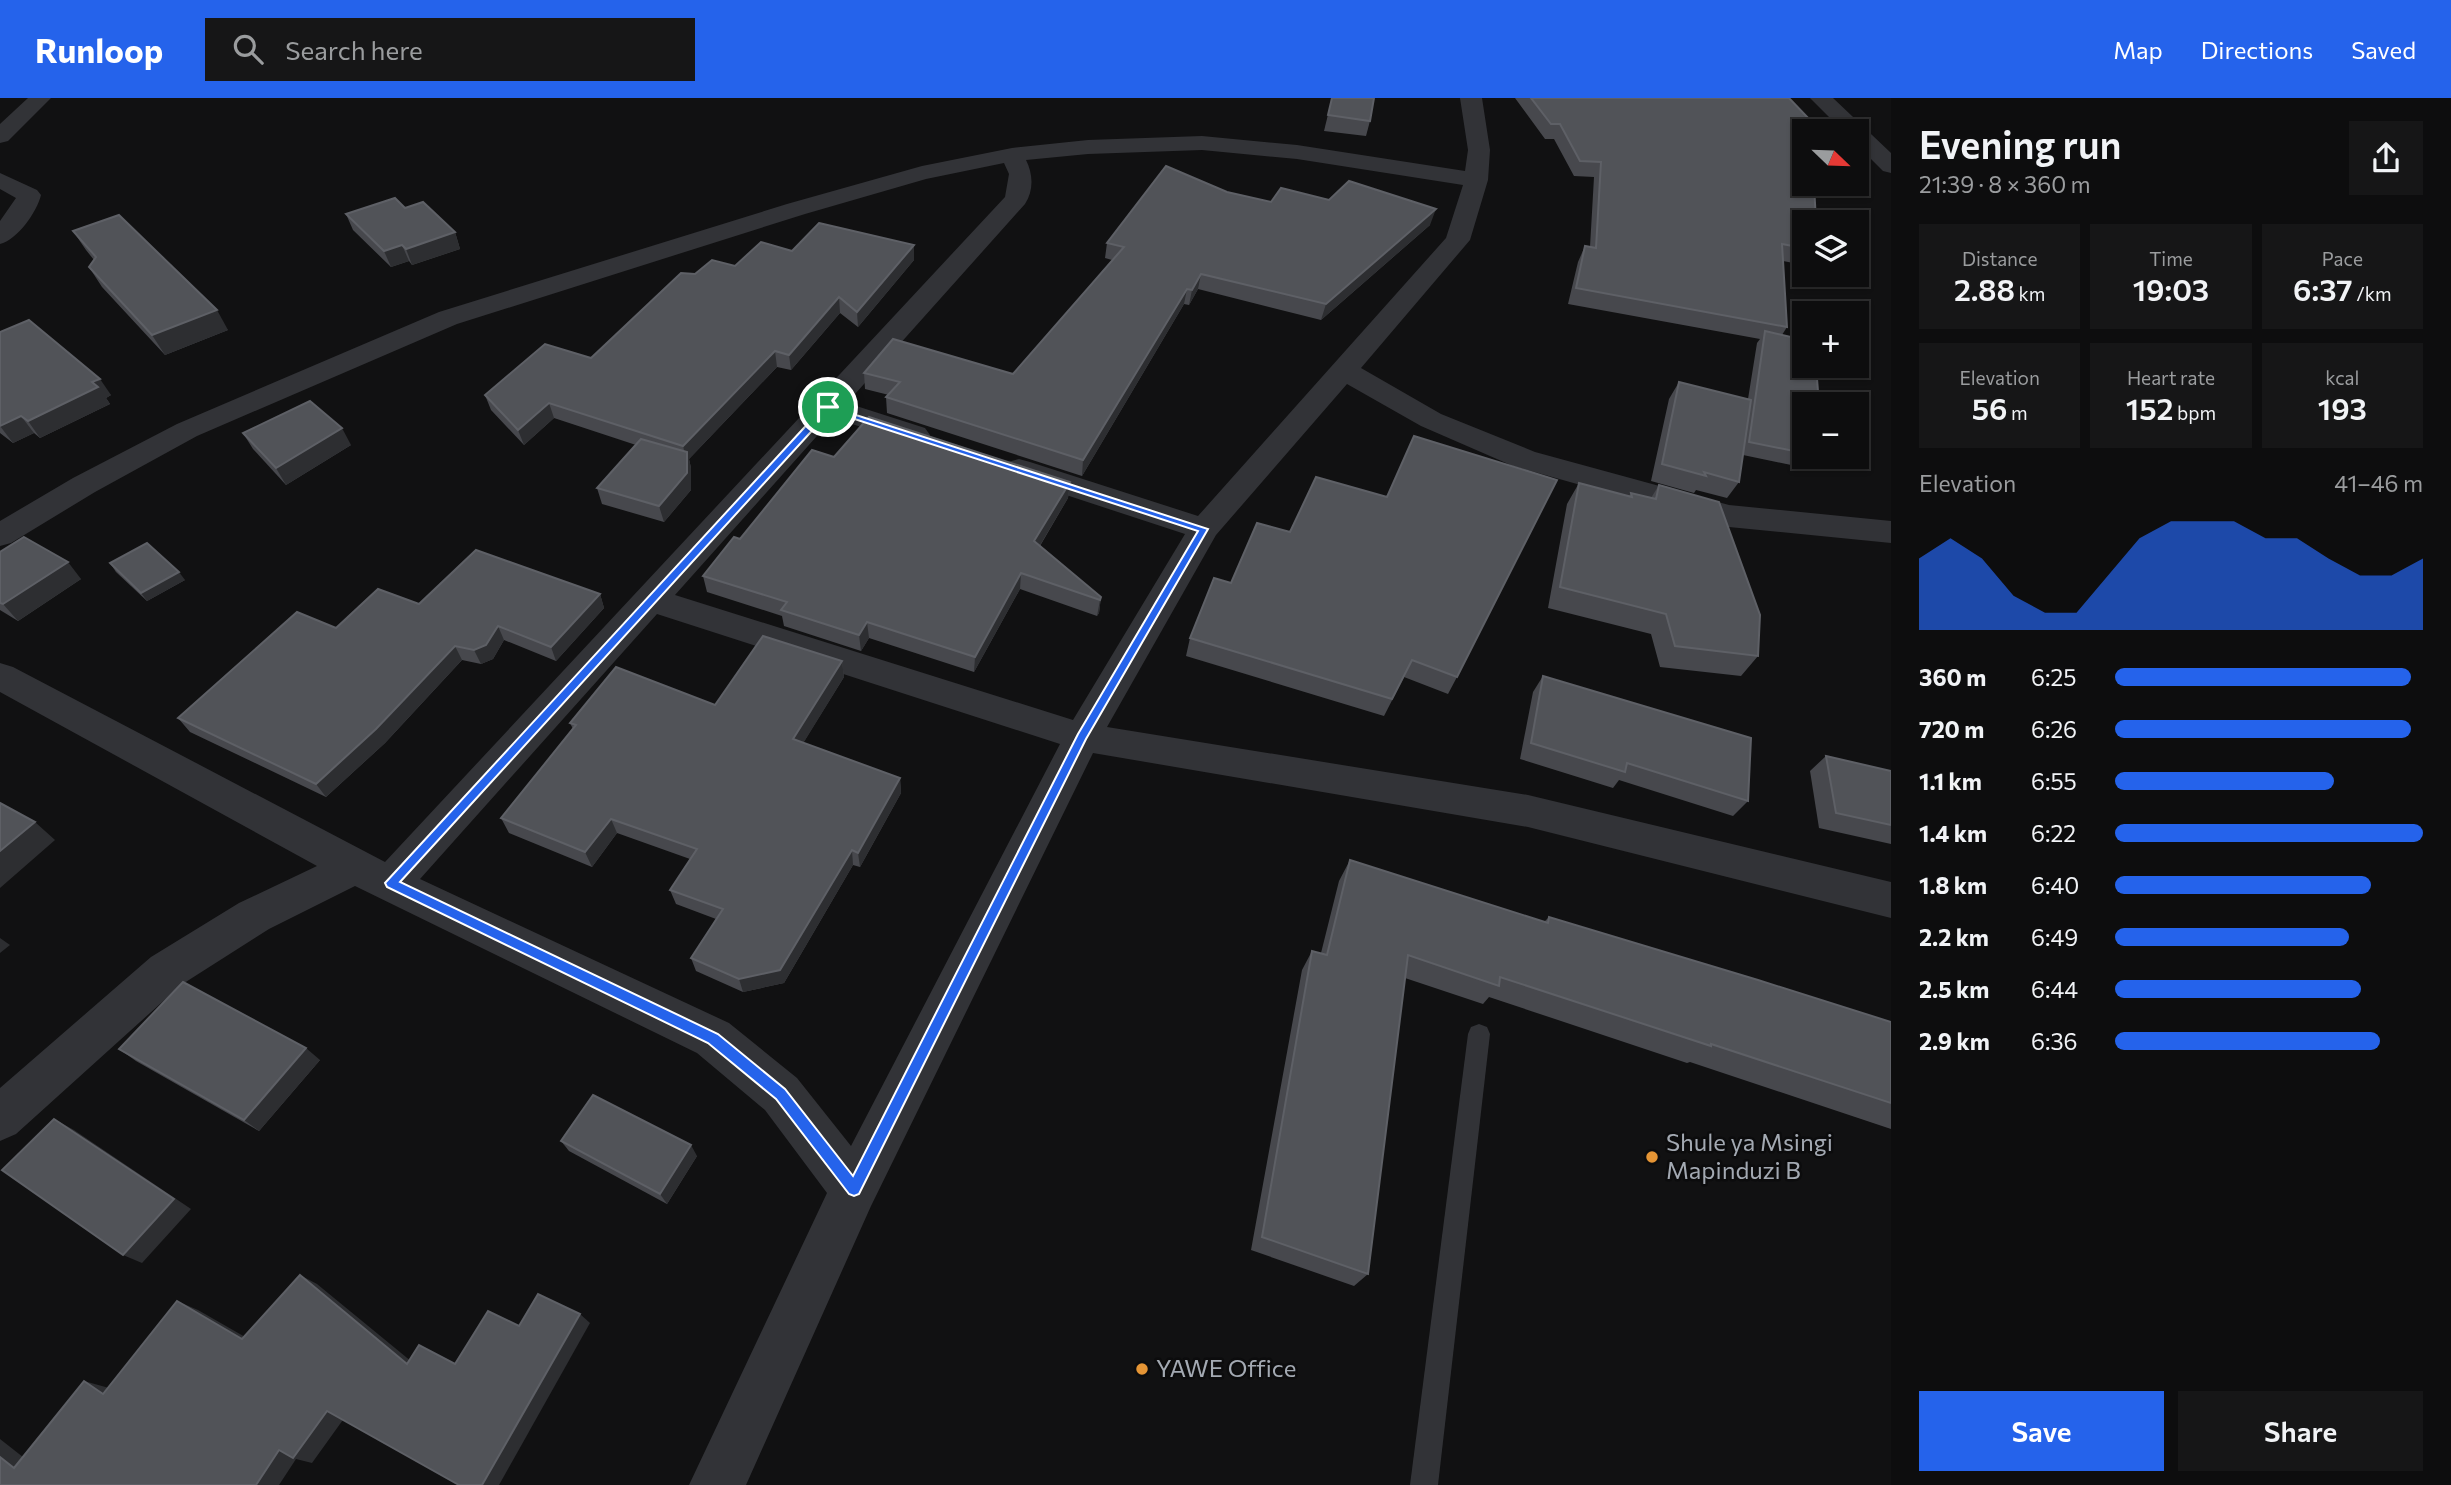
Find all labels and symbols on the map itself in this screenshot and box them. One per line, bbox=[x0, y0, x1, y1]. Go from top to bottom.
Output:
north arrow bbox=[1792, 119, 1869, 196]
pin bbox=[798, 377, 858, 437]
place label: Shule ya Msingi Mapinduzi B bbox=[1666, 1127, 1833, 1184]
marker: Shule ya Msingi Mapinduzi B bbox=[1644, 1149, 1660, 1165]
place label: YAWE Office bbox=[1156, 1353, 1296, 1382]
marker: YAWE Office bbox=[1134, 1361, 1150, 1377]

